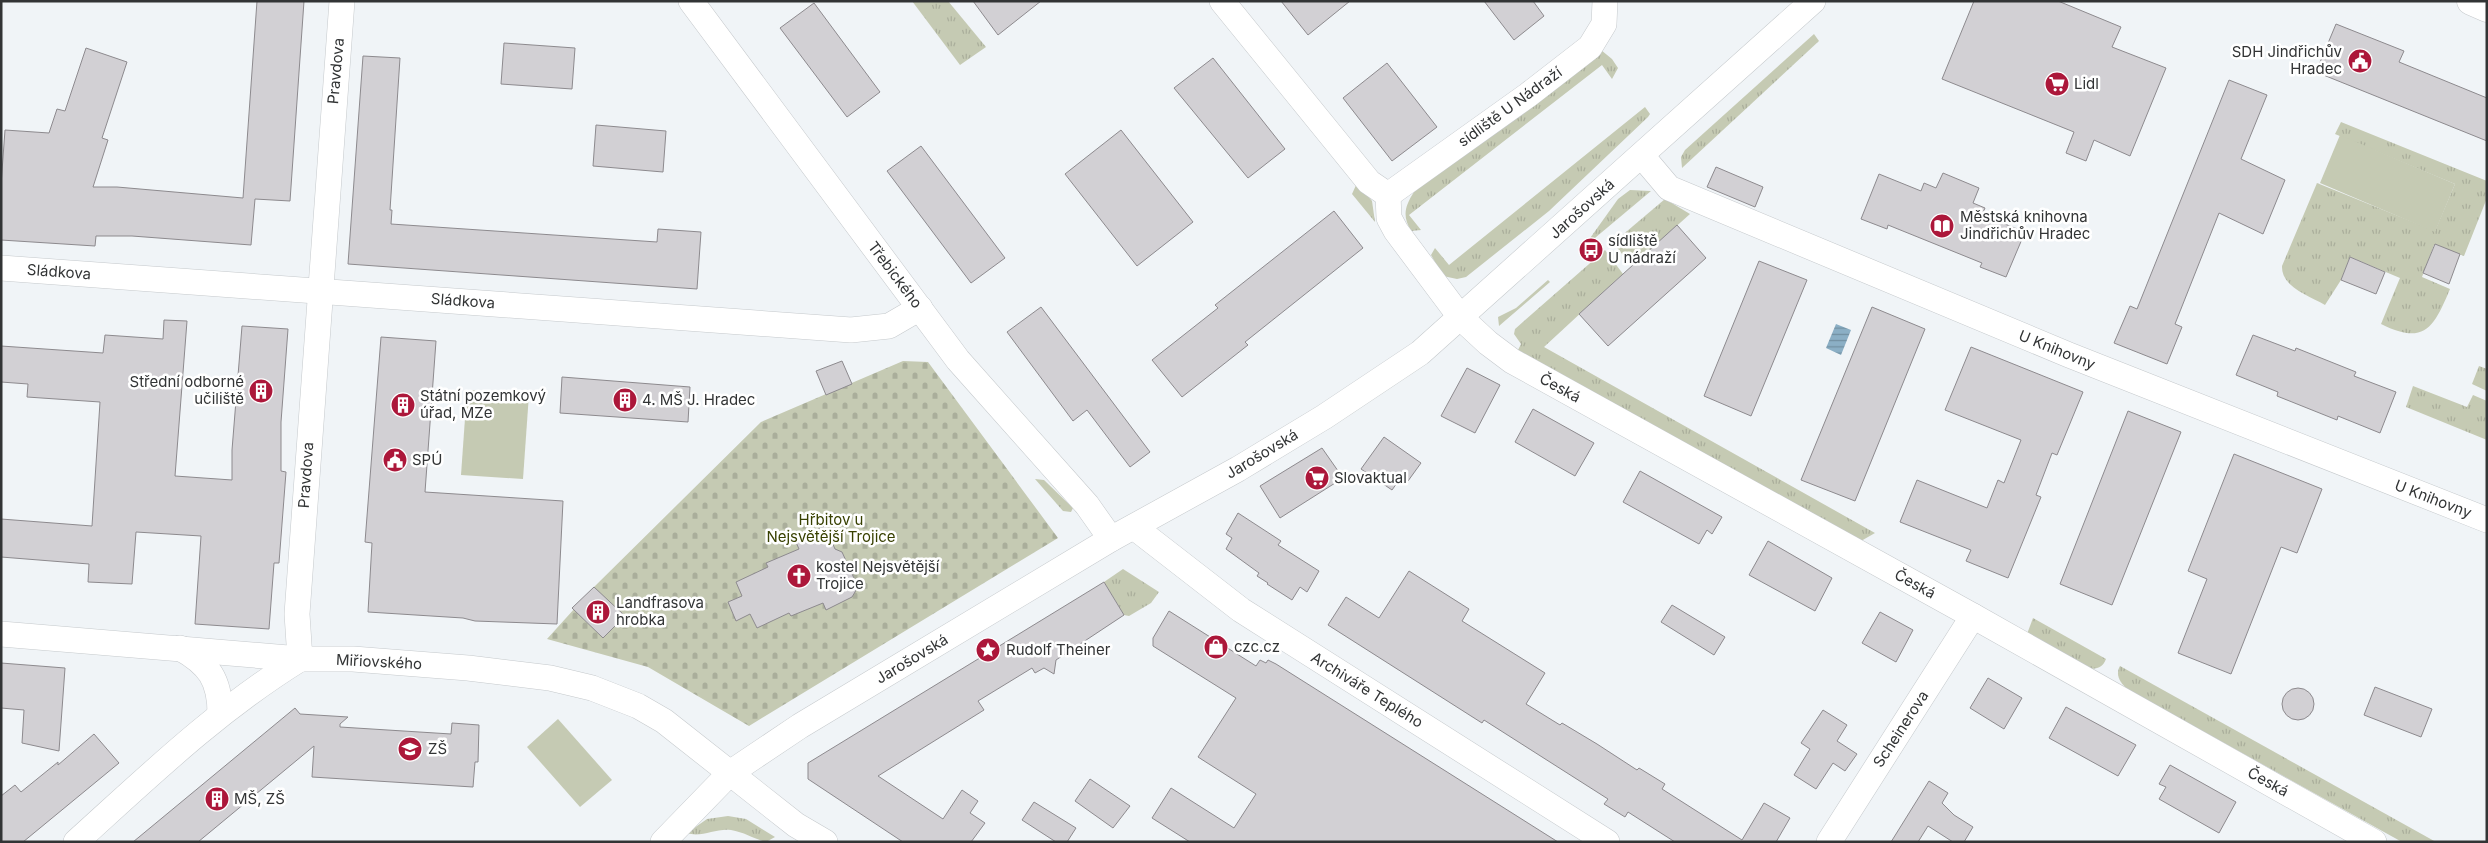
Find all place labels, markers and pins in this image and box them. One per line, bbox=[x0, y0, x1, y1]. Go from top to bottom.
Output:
place label: SDH Jindřichův Hradec bbox=[2232, 42, 2343, 78]
public building icon: SDH Jindřichův Hradec bbox=[2347, 48, 2373, 74]
supermarket icon: Lidl bbox=[2044, 71, 2070, 97]
place label: Lidl bbox=[2074, 74, 2099, 93]
place label: Městská knihovna Jindřichův Hradec bbox=[1960, 207, 2090, 243]
library icon: Městská knihovna Jindřichův Hradec bbox=[1929, 213, 1955, 239]
place label: sídliště U nádraží bbox=[1608, 231, 1676, 267]
bus stop icon: sídliště U nádraží bbox=[1578, 237, 1604, 263]
place label: Střední odborné učiliště bbox=[130, 372, 244, 408]
building icon: Střední odborné učiliště bbox=[248, 378, 274, 404]
place label: Státní pozemkový úřad, MZe bbox=[420, 386, 547, 422]
building icon: 4. MŠ J. Hradec bbox=[612, 387, 638, 413]
place label: 4. MŠ J. Hradec bbox=[642, 390, 755, 409]
building icon: Státní pozemkový úřad, MZe bbox=[390, 392, 416, 418]
public building icon: SPÚ bbox=[382, 447, 408, 473]
place label: SPÚ bbox=[412, 450, 442, 469]
supermarket icon: Slovaktual bbox=[1304, 465, 1330, 491]
place label: Slovaktual bbox=[1334, 468, 1407, 487]
place label: kostel Nejsvětější Trojice bbox=[816, 557, 940, 593]
church icon: kostel Nejsvětější Trojice bbox=[786, 563, 812, 589]
place label: Landfrasova hrobka bbox=[616, 593, 704, 629]
building icon: Landfrasova hrobka bbox=[585, 599, 611, 625]
shop icon: czc.cz bbox=[1203, 634, 1229, 660]
place icon: Rudolf Theiner bbox=[975, 637, 1001, 663]
place label: czc.cz bbox=[1234, 637, 1280, 656]
place label: Rudolf Theiner bbox=[1006, 640, 1111, 659]
school or university icon: ZŠ bbox=[397, 736, 423, 762]
place label: ZŠ bbox=[428, 739, 447, 758]
building icon: MŠ, ZŠ bbox=[204, 786, 230, 812]
place label: MŠ, ZŠ bbox=[234, 789, 285, 808]

